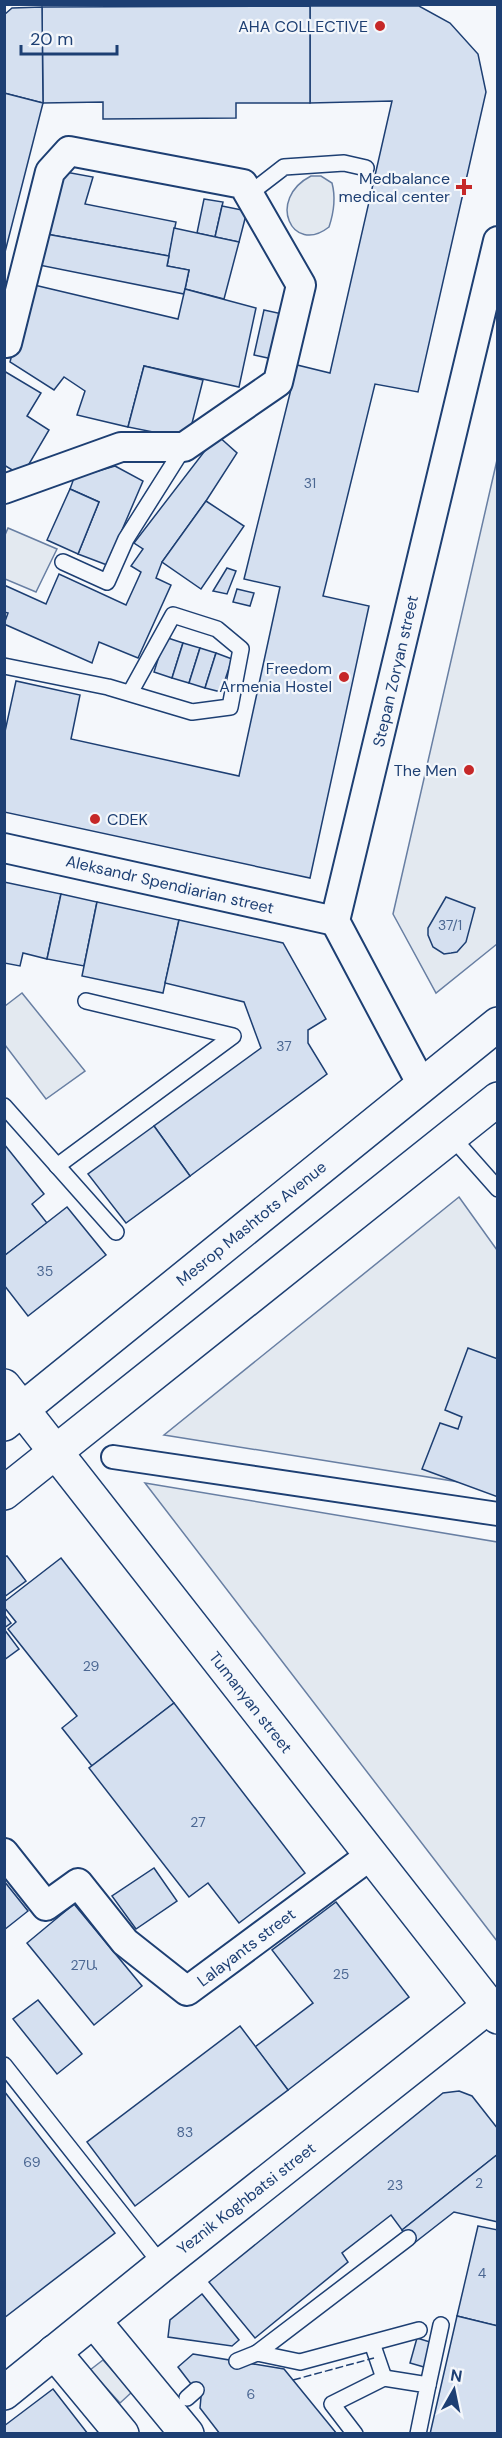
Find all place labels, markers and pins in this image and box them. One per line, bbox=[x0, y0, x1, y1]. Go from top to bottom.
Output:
place label: AHA COLLECTIVE bbox=[238, 16, 368, 37]
marker: AHA COLLECTIVE bbox=[373, 19, 387, 33]
place label: Medbalance medical center bbox=[339, 168, 450, 207]
marker: Medbalance medical center bbox=[455, 178, 473, 196]
place label: Freedom Armenia Hostel bbox=[219, 658, 332, 697]
marker: Freedom Armenia Hostel bbox=[337, 670, 351, 684]
place label: The Men bbox=[394, 760, 457, 781]
marker: The Men bbox=[462, 763, 476, 777]
place label: CDEK bbox=[107, 809, 148, 830]
marker: CDEK bbox=[88, 812, 102, 826]

